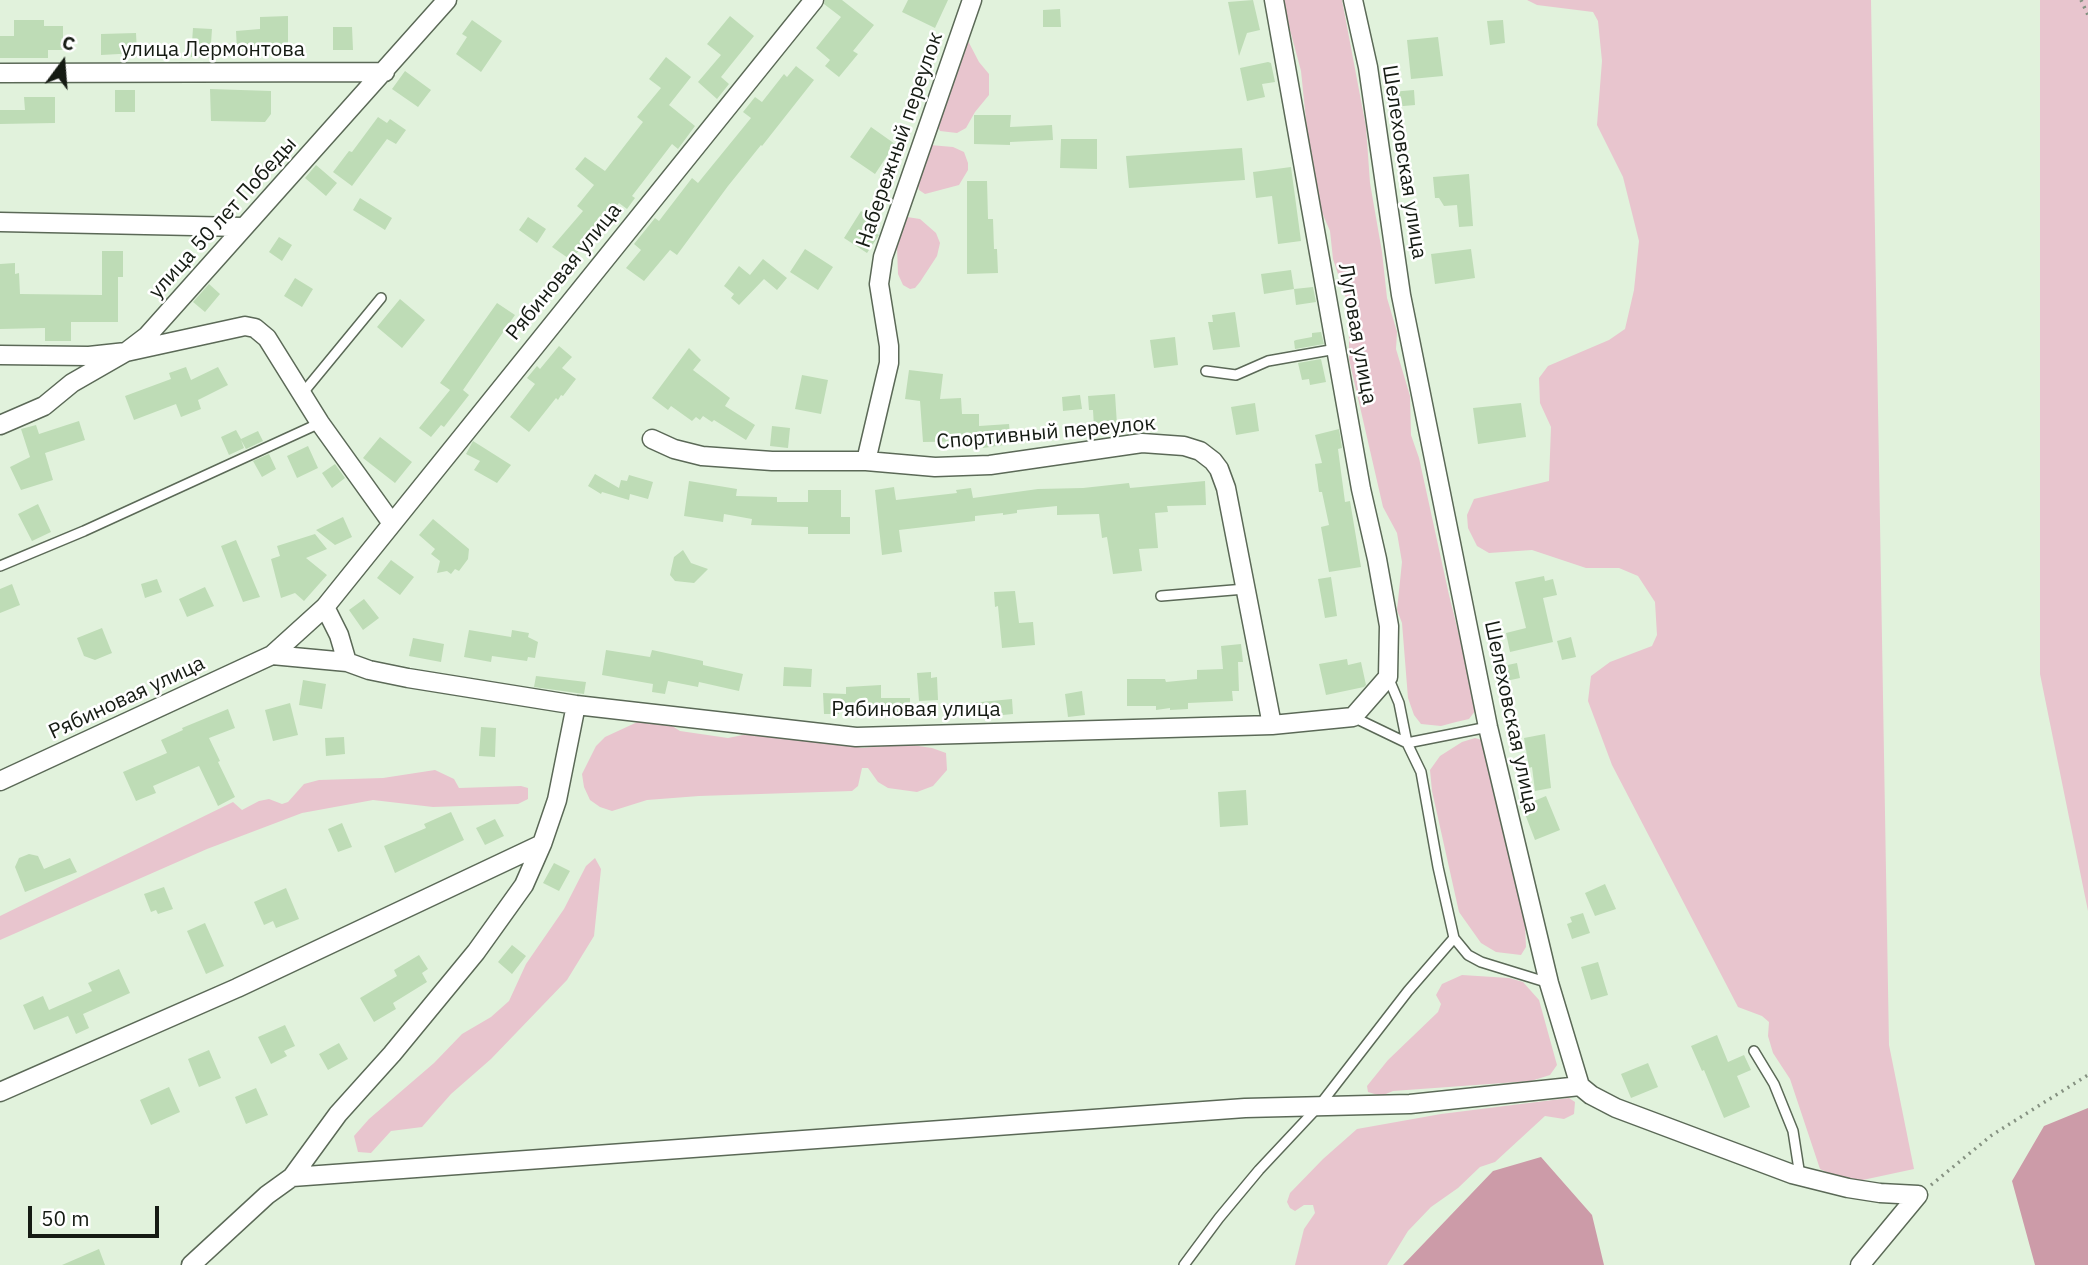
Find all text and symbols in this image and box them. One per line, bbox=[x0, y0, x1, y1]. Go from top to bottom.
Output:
north arrow bbox=[28, 28, 98, 98]
street label: Набережный переулок bbox=[851, 29, 949, 251]
text: С bbox=[60, 30, 78, 56]
street label: улица Лермонтова bbox=[121, 37, 305, 63]
street label: Шелеховская улица bbox=[1376, 63, 1432, 261]
street label: улица 50 лет Победы bbox=[144, 132, 302, 304]
street label: Рябиновая улица bbox=[501, 198, 627, 346]
street label: Луговая улица bbox=[1332, 262, 1382, 406]
street label: Спортивный переулок bbox=[935, 411, 1157, 455]
street label: Шелеховская улица bbox=[1478, 618, 1544, 816]
street label: Рябиновая улица bbox=[45, 651, 209, 745]
street label: Рябиновая улица bbox=[831, 697, 1001, 723]
scale bar bbox=[32, 1192, 163, 1236]
text: 50 m bbox=[41, 1204, 90, 1232]

